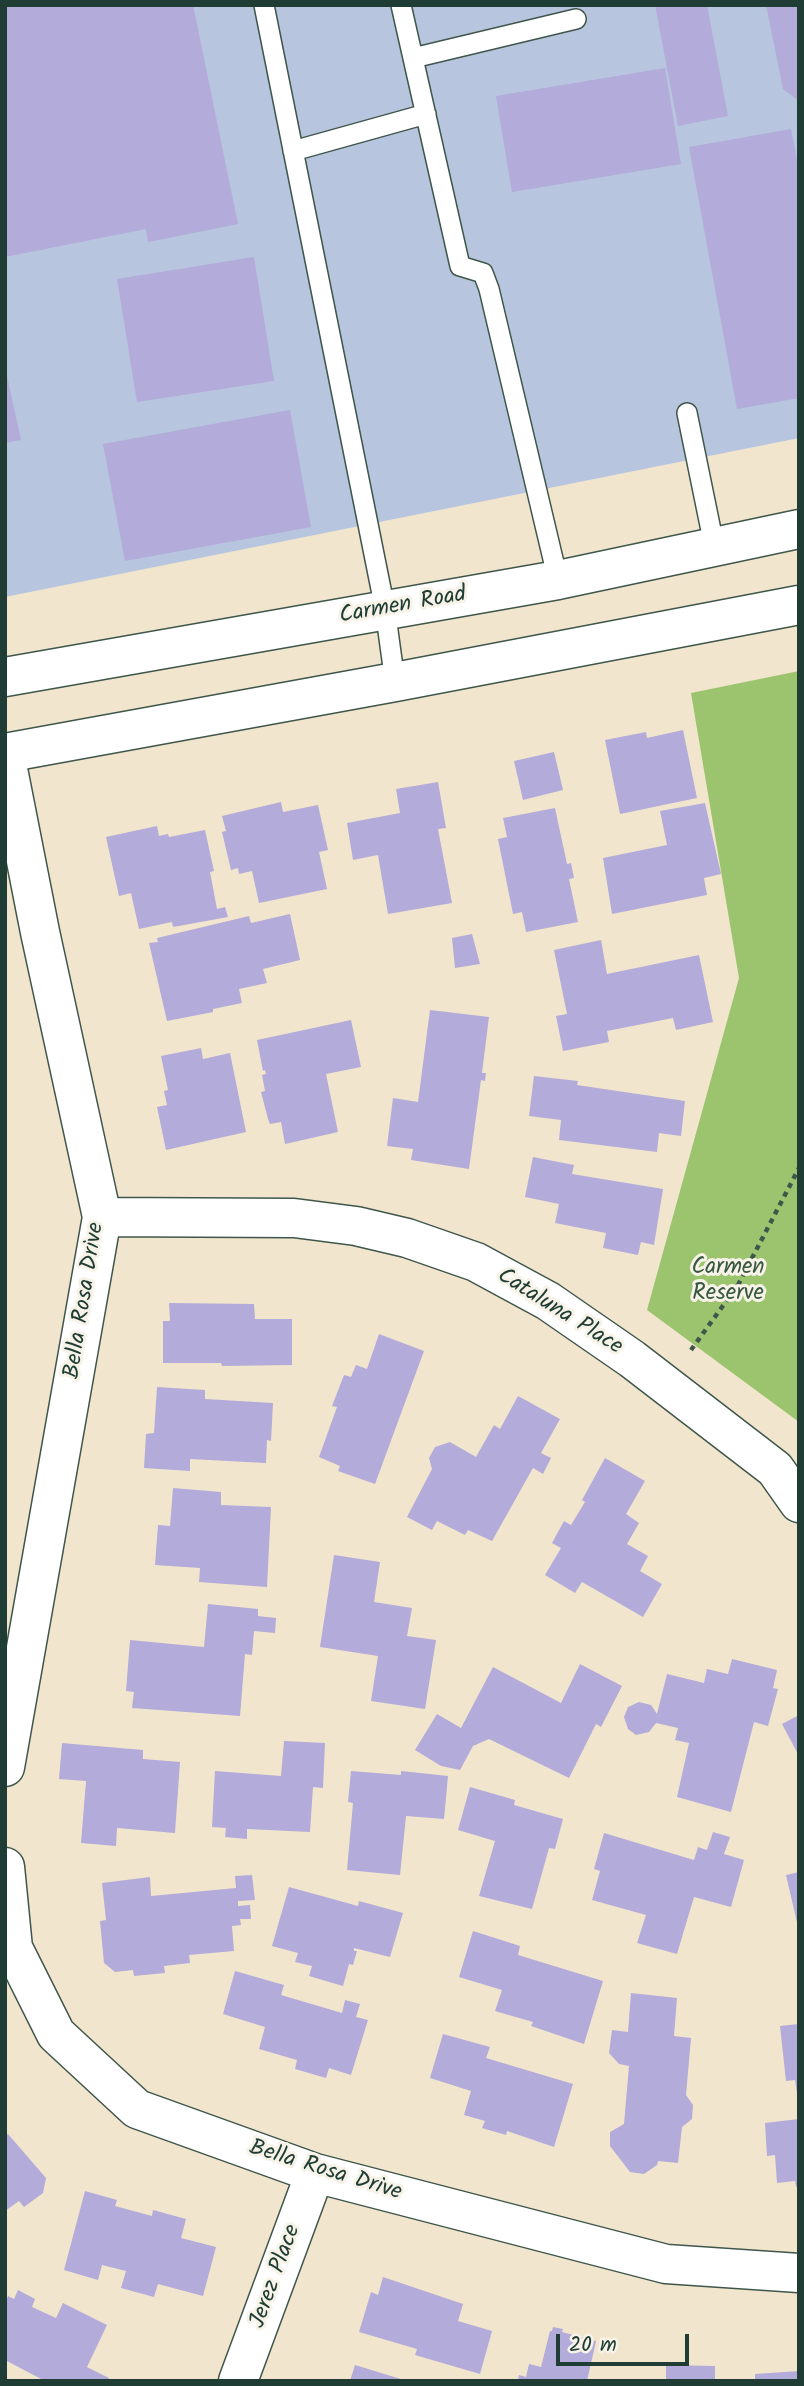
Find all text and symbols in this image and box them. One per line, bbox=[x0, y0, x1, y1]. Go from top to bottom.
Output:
street label: Carmen Road bbox=[337, 582, 469, 632]
street label: Bella Rosa Drive bbox=[60, 1221, 112, 1381]
park label: Carmen Reserve bbox=[691, 1255, 765, 1309]
street label: Cataluna Place bbox=[491, 1263, 627, 1363]
street label: Bella Rosa Drive bbox=[245, 2136, 405, 2208]
street label: Jerez Place bbox=[246, 2222, 308, 2332]
scale bar bbox=[559, 2320, 692, 2364]
text: 20 m bbox=[569, 2329, 617, 2362]

